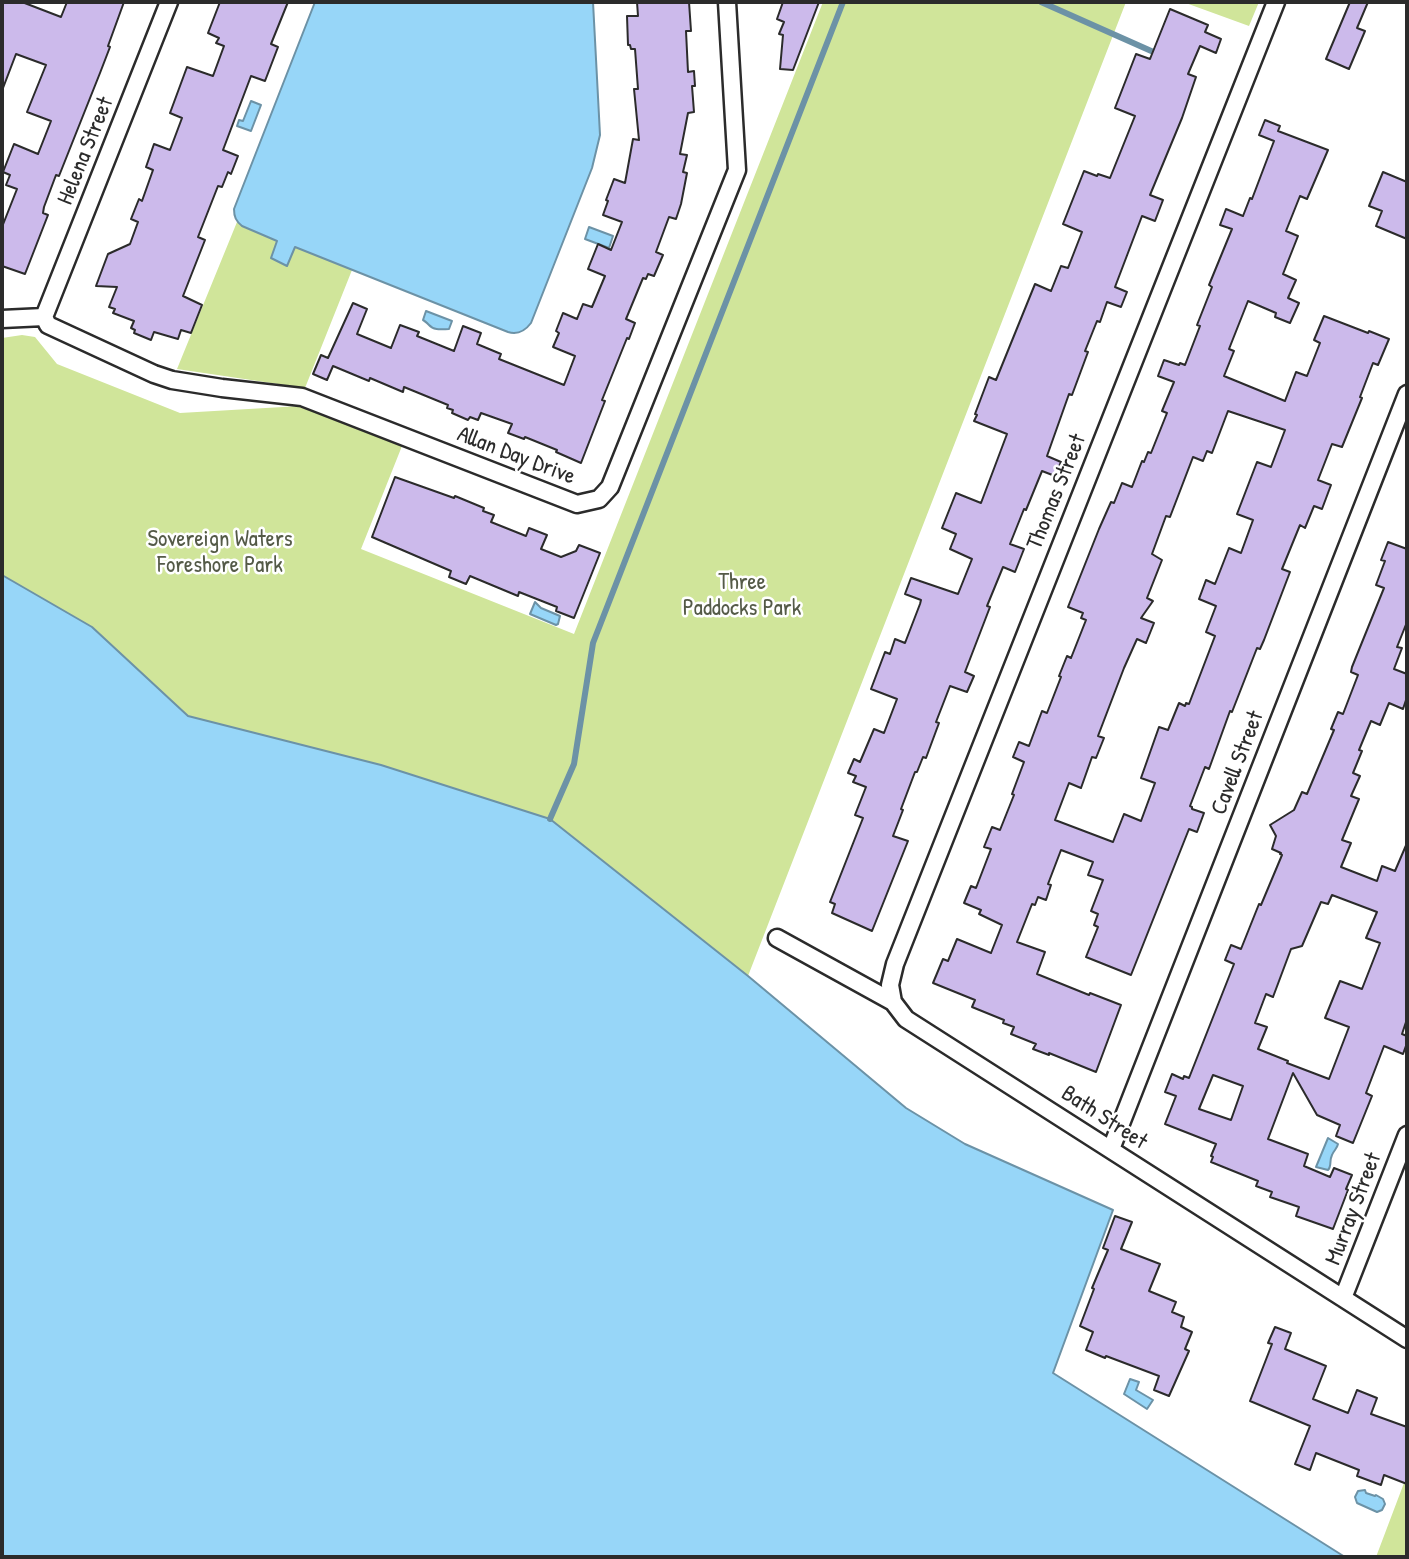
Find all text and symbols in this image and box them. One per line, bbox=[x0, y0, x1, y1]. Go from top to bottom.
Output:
street label: Helena Street bbox=[52, 93, 120, 209]
street label: Allan Day Drive bbox=[453, 421, 579, 491]
street label: Thomas Street bbox=[1021, 430, 1093, 554]
park label: Sovereign Waters Foreshore Park bbox=[147, 526, 293, 580]
park label: Three Paddocks Park bbox=[683, 569, 801, 623]
street label: Cavell Street bbox=[1206, 707, 1270, 819]
street label: Bath Street bbox=[1056, 1080, 1152, 1156]
street label: Murray Street bbox=[1320, 1149, 1388, 1269]

